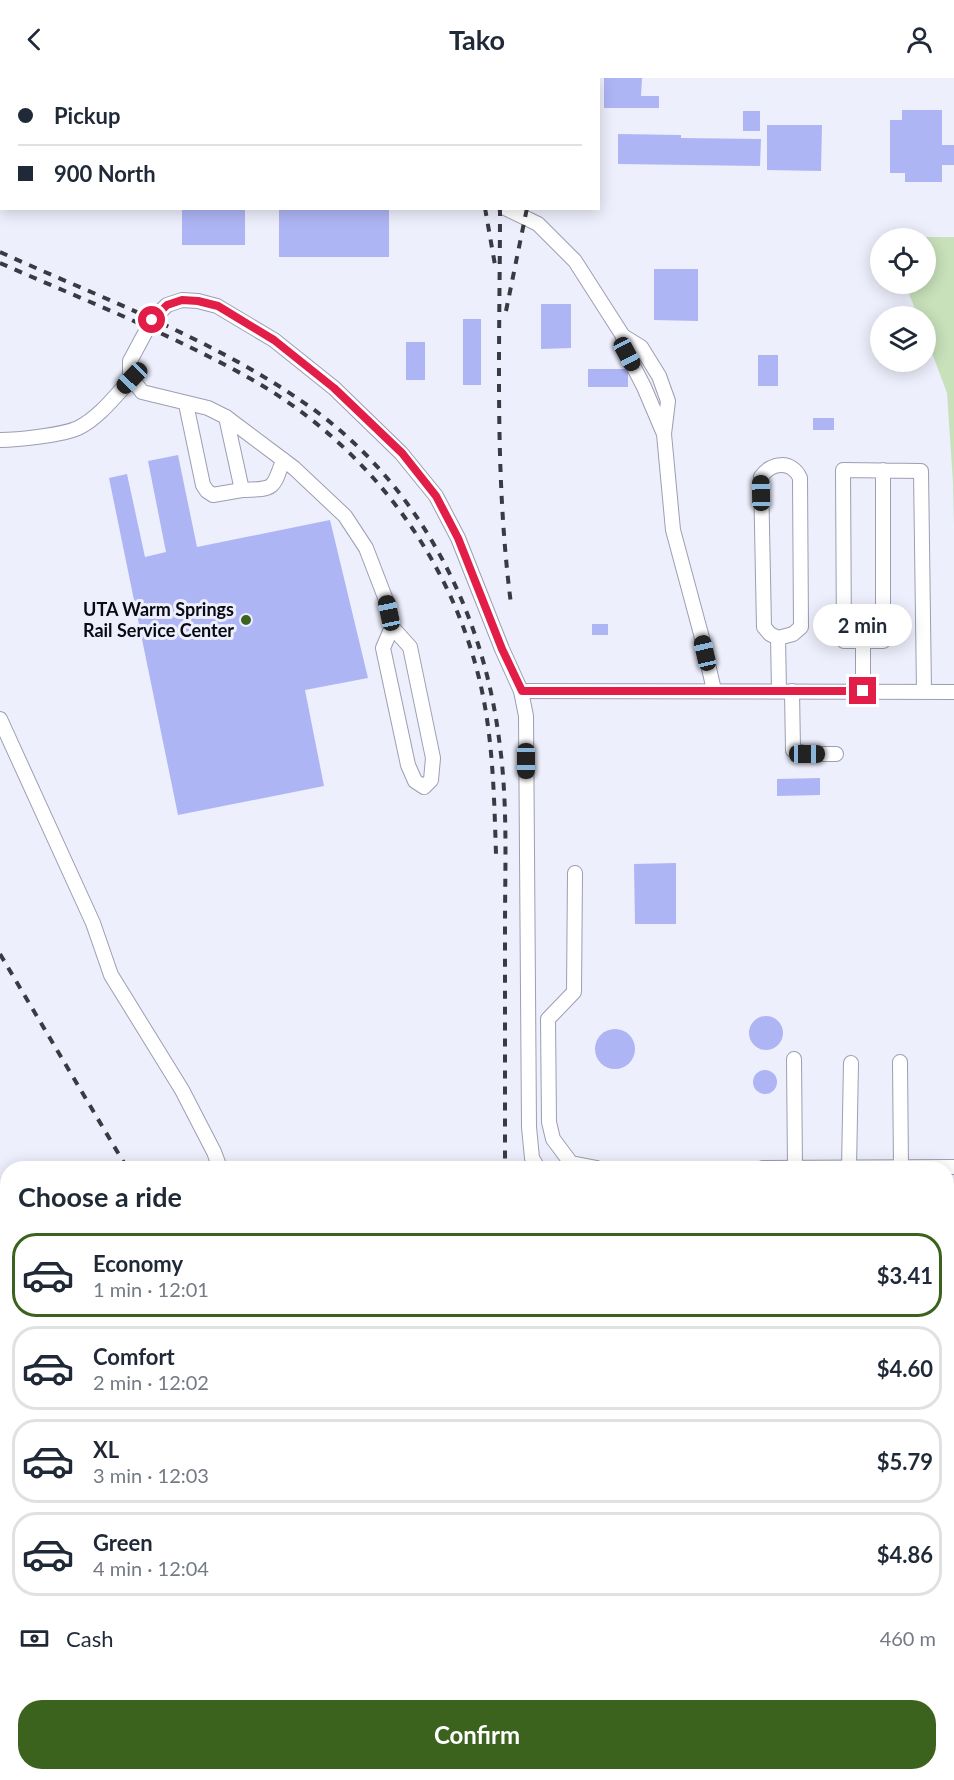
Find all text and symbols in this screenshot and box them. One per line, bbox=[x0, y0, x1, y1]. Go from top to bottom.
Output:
icon: back bbox=[18, 23, 51, 56]
text: Tako bbox=[449, 23, 505, 56]
icon: person bbox=[903, 23, 936, 56]
text: Pickup bbox=[54, 102, 120, 129]
text: 900 North bbox=[54, 160, 156, 187]
map controls bbox=[870, 228, 936, 372]
button: locate bbox=[870, 228, 936, 294]
route start bbox=[138, 306, 165, 333]
button: layers bbox=[870, 306, 936, 372]
car bbox=[611, 334, 643, 374]
car bbox=[113, 359, 151, 397]
car bbox=[752, 475, 770, 511]
car bbox=[376, 594, 402, 632]
place label: UTA Warm Springs Rail Service Center bbox=[83, 598, 234, 641]
callout: 2 min bbox=[814, 604, 912, 646]
marker: UTA Warm Springs Rail Service Center bbox=[239, 613, 253, 627]
text: 2 min bbox=[838, 613, 887, 637]
car bbox=[692, 633, 718, 673]
route end bbox=[849, 677, 876, 704]
car bbox=[517, 743, 535, 779]
car bbox=[789, 745, 825, 763]
text: Choose a ride bbox=[18, 1180, 182, 1213]
icon: car bbox=[21, 1248, 75, 1302]
text: Economy bbox=[93, 1250, 183, 1277]
text: $3.41 bbox=[877, 1262, 933, 1289]
text: 1 min · 12:01 bbox=[93, 1277, 209, 1301]
icon: car bbox=[21, 1341, 75, 1395]
text: Comfort bbox=[93, 1343, 175, 1370]
text: $4.60 bbox=[877, 1355, 933, 1382]
text: 2 min · 12:02 bbox=[93, 1370, 209, 1394]
icon: car bbox=[21, 1434, 75, 1488]
text: XL bbox=[93, 1436, 119, 1463]
text: $5.79 bbox=[877, 1448, 933, 1475]
text: 3 min · 12:03 bbox=[93, 1463, 209, 1487]
icon: car bbox=[21, 1527, 75, 1581]
text: Green bbox=[93, 1529, 153, 1556]
text: $4.86 bbox=[877, 1541, 933, 1568]
text: 4 min · 12:04 bbox=[93, 1556, 209, 1580]
icon: cash bbox=[18, 1622, 51, 1655]
text: Cash bbox=[66, 1625, 113, 1652]
text: 460 m bbox=[880, 1626, 936, 1650]
button: Confirm bbox=[18, 1700, 936, 1769]

